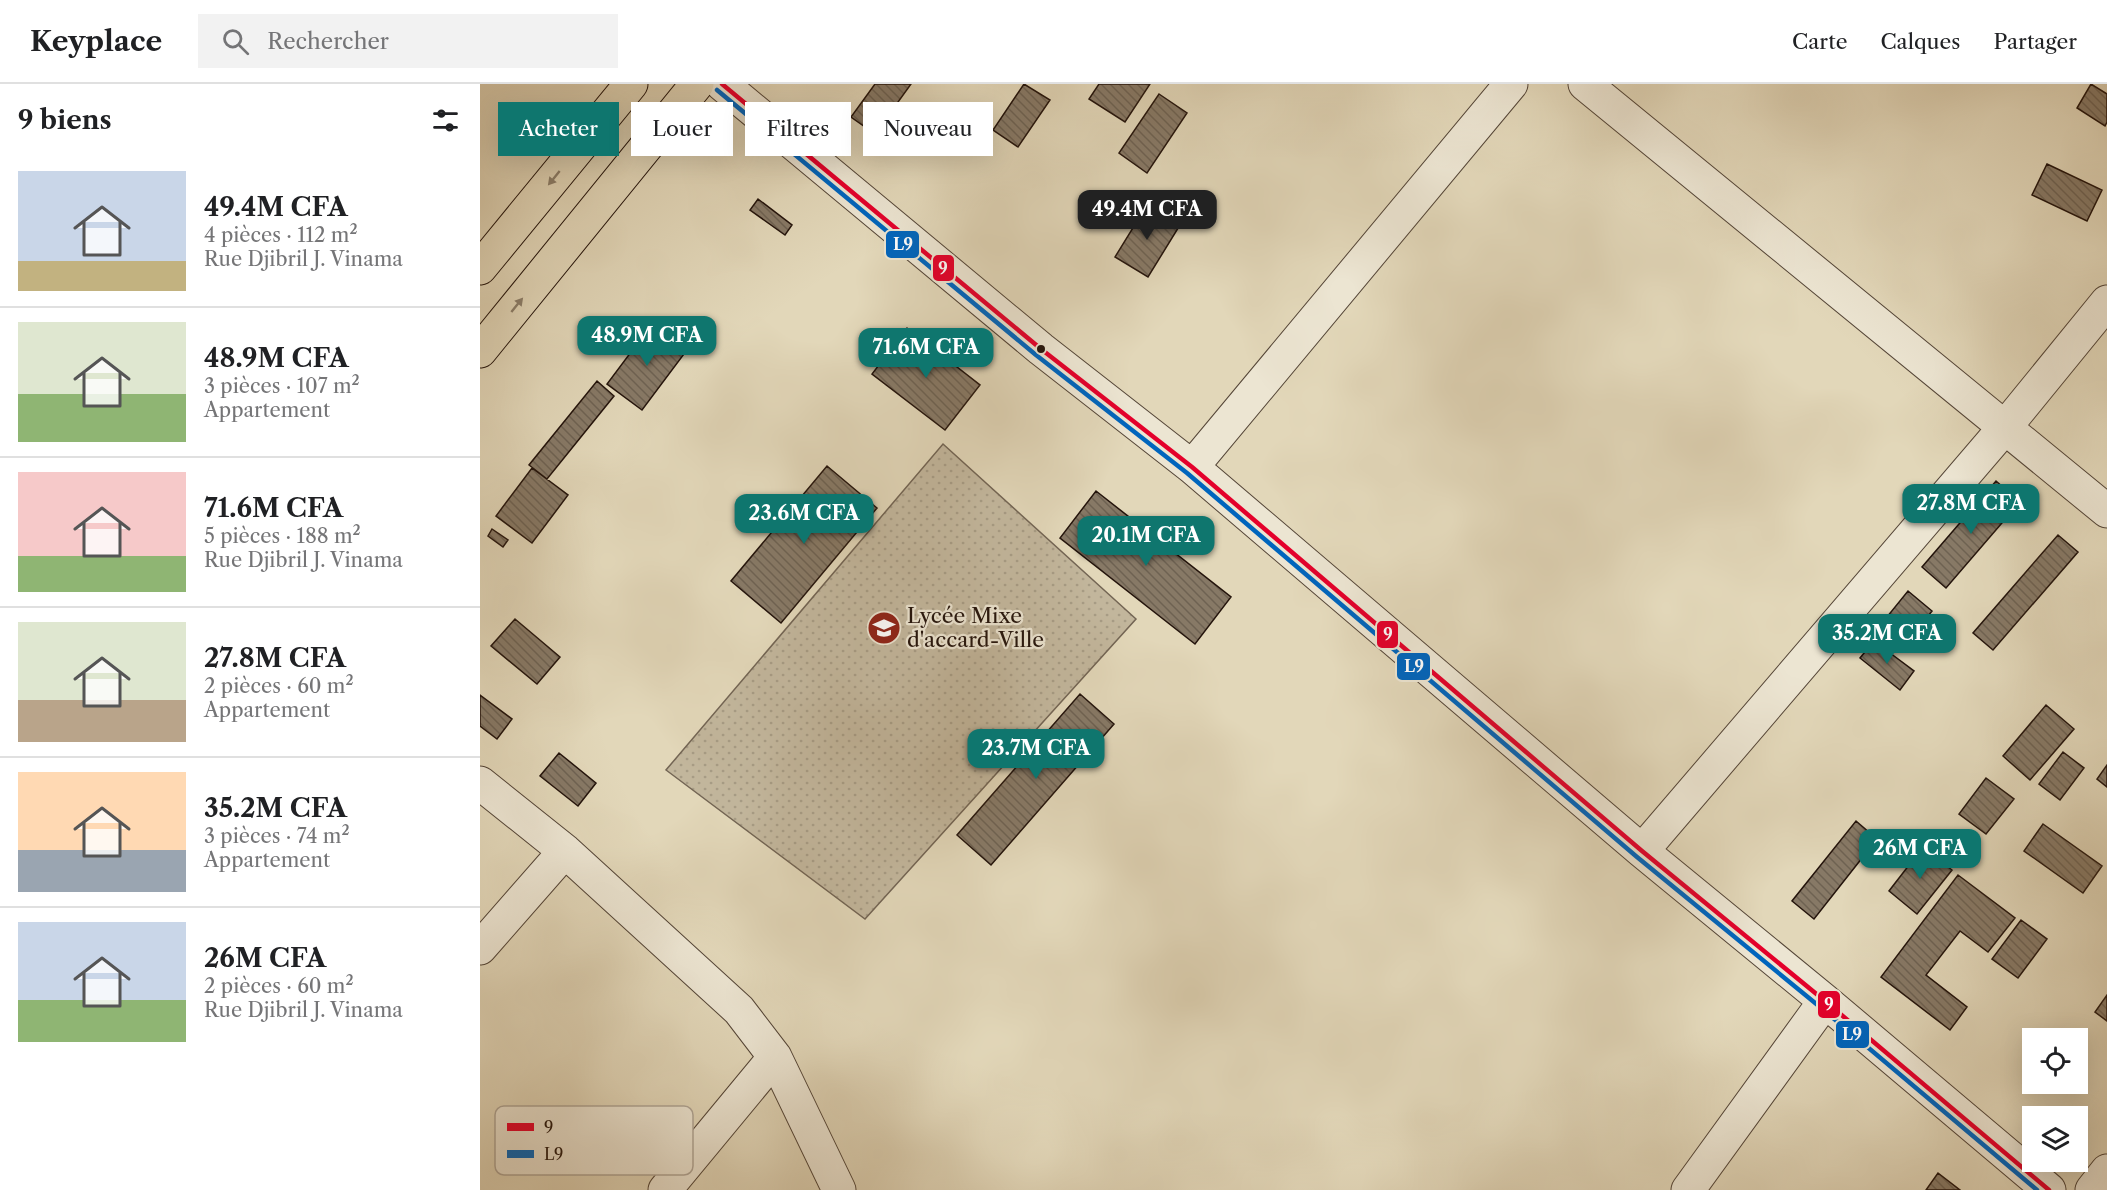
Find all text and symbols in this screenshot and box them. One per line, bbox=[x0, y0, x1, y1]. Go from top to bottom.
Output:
search box bbox=[198, 14, 618, 68]
text: Keyplace bbox=[30, 24, 162, 58]
icon: search bbox=[219, 25, 252, 58]
text: Rechercher bbox=[267, 28, 389, 55]
text: Carte bbox=[1792, 29, 1847, 54]
text: Calques bbox=[1880, 29, 1960, 54]
text: Partager bbox=[1993, 29, 2077, 54]
chip: Acheter bbox=[498, 102, 619, 156]
chip: Louer bbox=[631, 102, 733, 156]
chip: Filtres bbox=[745, 102, 851, 156]
chip: Nouveau bbox=[863, 102, 993, 156]
text: 9 biens bbox=[18, 104, 112, 136]
icon: filters bbox=[429, 104, 462, 137]
one-way arrow bbox=[547, 170, 560, 186]
pin: 49.4M CFA bbox=[1078, 190, 1216, 241]
text: 49.4M CFA bbox=[204, 191, 348, 223]
icon: home bbox=[66, 195, 138, 267]
text: 49.4M CFA bbox=[1092, 197, 1202, 221]
text: 4 pièces · 112 m² bbox=[204, 223, 358, 247]
line badge: L9 bbox=[885, 230, 920, 259]
text: L9 bbox=[893, 234, 913, 254]
text: Rue Djibril J. Vinama bbox=[204, 247, 403, 271]
line badge: 9 bbox=[932, 254, 955, 282]
text: 9 bbox=[938, 258, 948, 278]
one-way arrow bbox=[510, 298, 523, 313]
pin: 48.9M CFA bbox=[578, 316, 716, 367]
text: 48.9M CFA bbox=[591, 323, 703, 347]
pin: 71.6M CFA bbox=[857, 328, 995, 379]
text: 71.6M CFA bbox=[872, 335, 980, 359]
text: 48.9M CFA bbox=[204, 342, 349, 374]
unlabelled marker bbox=[1035, 343, 1047, 355]
icon: home bbox=[66, 346, 138, 418]
text: 3 pièces · 107 m² bbox=[204, 374, 360, 398]
text: Appartement bbox=[204, 398, 330, 422]
pin: 27.8M CFA bbox=[1902, 484, 2040, 535]
text: 27.8M CFA bbox=[1916, 491, 2026, 515]
text: 71.6M CFA bbox=[204, 492, 343, 524]
pin: 23.6M CFA bbox=[735, 494, 873, 545]
icon: home bbox=[66, 496, 138, 568]
text: 23.6M CFA bbox=[749, 501, 859, 525]
pin: 20.1M CFA bbox=[1077, 516, 1215, 567]
text: 20.1M CFA bbox=[1091, 523, 1201, 547]
text: 5 pièces · 188 m² bbox=[204, 524, 361, 548]
text: Rue Djibril J. Vinama bbox=[204, 548, 403, 572]
place label: Lycée Mixe d'accard-Ville bbox=[907, 603, 1044, 652]
school or university icon: Lycée Mixe d'accard-Ville bbox=[866, 610, 902, 646]
pin: 35.2M CFA bbox=[1818, 614, 1956, 665]
line badge: 9 bbox=[1376, 620, 1399, 649]
text: 35.2M CFA bbox=[1832, 621, 1942, 645]
text: 9 bbox=[1383, 624, 1393, 644]
text: 27.8M CFA bbox=[204, 642, 346, 674]
icon: home bbox=[66, 646, 138, 718]
line badge: L9 bbox=[1396, 652, 1431, 681]
text: L9 bbox=[1404, 656, 1424, 676]
text: 2 pièces · 60 m² bbox=[204, 674, 354, 698]
text: Appartement bbox=[204, 698, 330, 722]
pin: 23.7M CFA bbox=[967, 729, 1105, 780]
text: 23.7M CFA bbox=[982, 736, 1091, 760]
text: 35.2M CFA bbox=[204, 792, 347, 824]
icon: home bbox=[66, 796, 138, 868]
text: 3 pièces · 74 m² bbox=[204, 824, 350, 848]
pin: 26M CFA bbox=[1865, 829, 1975, 880]
text: 26M CFA bbox=[1873, 836, 1967, 860]
text: Appartement bbox=[204, 848, 330, 872]
text: 26M CFA bbox=[204, 942, 326, 974]
icon: home bbox=[66, 946, 138, 1018]
text: 2 pièces · 60 m² bbox=[204, 974, 354, 998]
line badge: 9 bbox=[1817, 990, 1841, 1019]
text: 9 bbox=[1824, 994, 1834, 1014]
text: Rue Djibril J. Vinama bbox=[204, 998, 403, 1022]
line badge: L9 bbox=[1835, 1020, 1870, 1049]
text: L9 bbox=[1842, 1024, 1862, 1044]
map controls bbox=[2022, 1028, 2088, 1172]
button: locate bbox=[2022, 1028, 2088, 1094]
legend bbox=[495, 1106, 693, 1175]
button: layers bbox=[2022, 1106, 2088, 1172]
text: 9 bbox=[544, 1117, 553, 1137]
text: L9 bbox=[544, 1144, 563, 1164]

